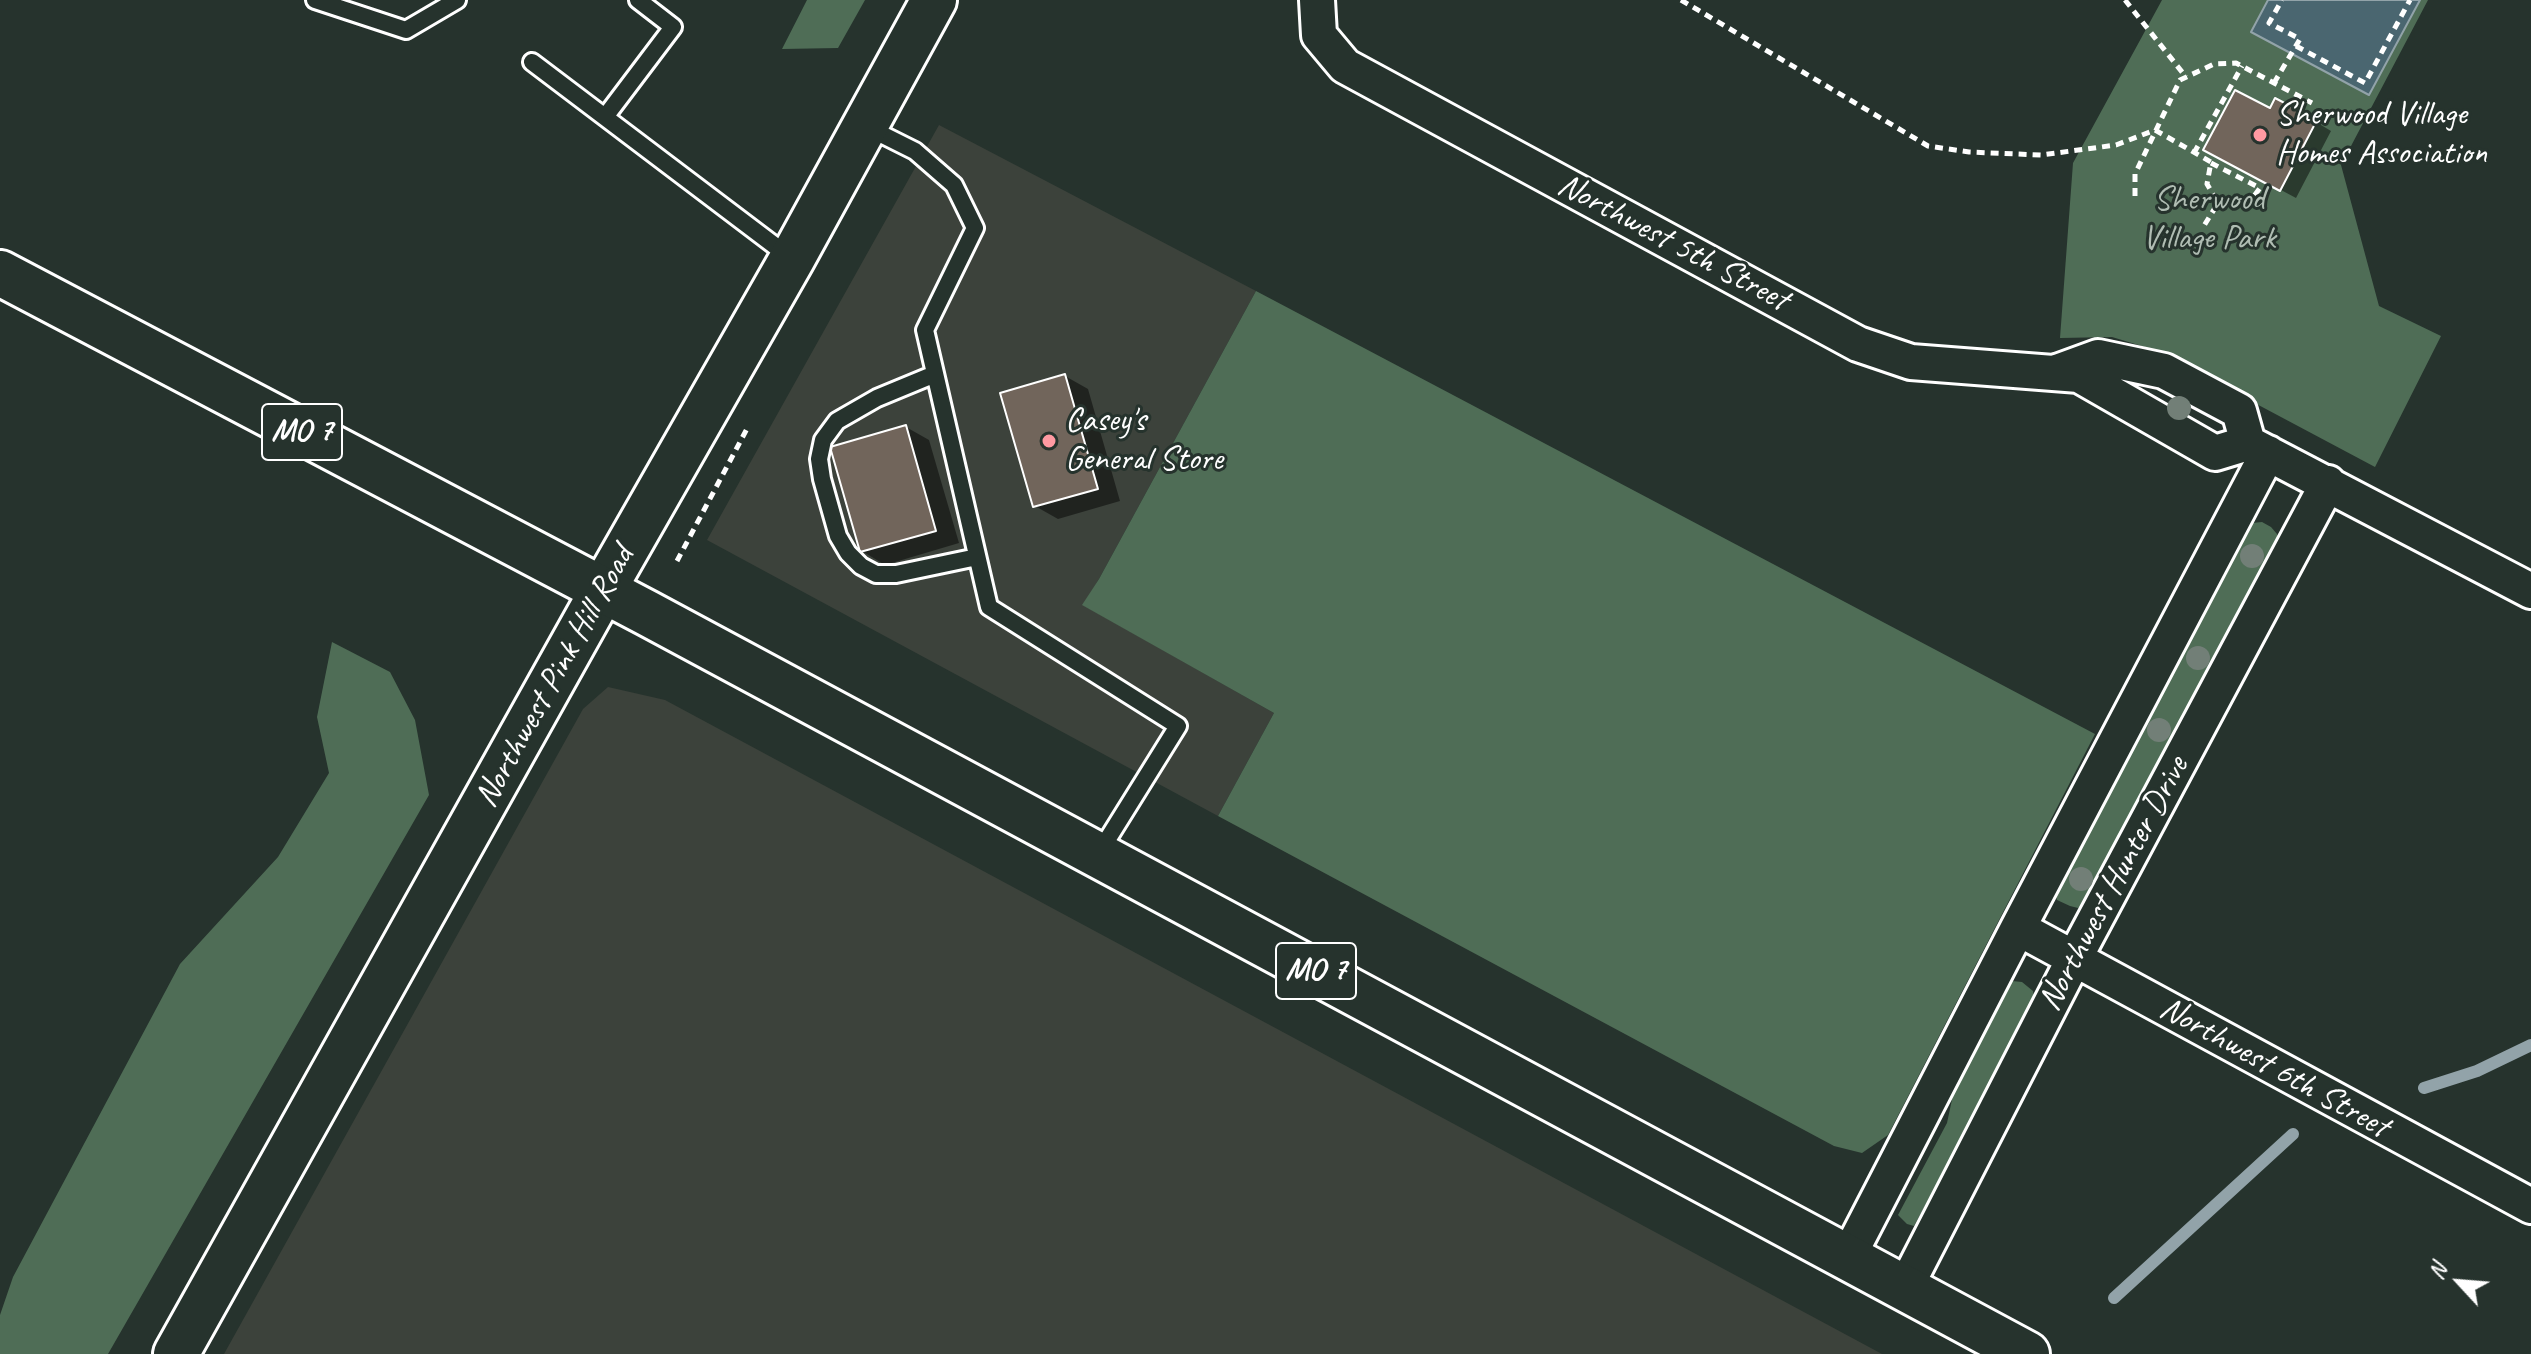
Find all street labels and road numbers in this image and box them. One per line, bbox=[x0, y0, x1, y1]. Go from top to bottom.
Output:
street label: Northwest 5th Street bbox=[1551, 165, 1795, 321]
road number: MO 7 bbox=[262, 404, 342, 460]
street label: Northwest Pink Hill Road bbox=[466, 539, 644, 815]
street label: Northwest Hunter Drive bbox=[2030, 750, 2198, 1018]
road number: MO 7 bbox=[1276, 943, 1356, 999]
street label: Northwest 6th Street bbox=[2152, 988, 2396, 1148]

